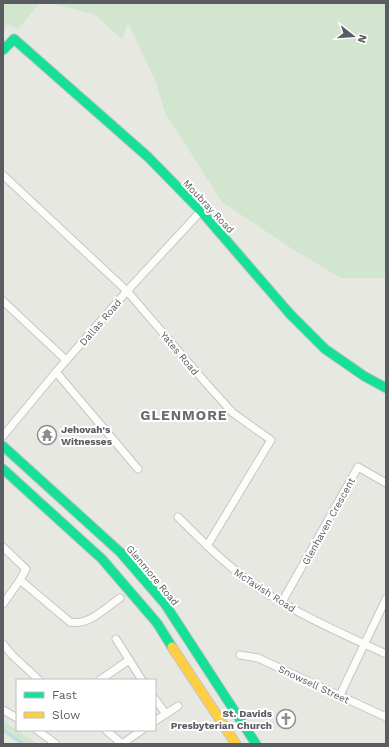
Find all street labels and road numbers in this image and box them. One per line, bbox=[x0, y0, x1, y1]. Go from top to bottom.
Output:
street label: Moubray Road bbox=[181, 177, 236, 235]
street label: Dallas Road bbox=[77, 297, 123, 348]
street label: Yates Road bbox=[158, 329, 201, 377]
street label: Glenhaven Crescent bbox=[300, 475, 357, 567]
street label: Glenmore Road bbox=[124, 543, 181, 608]
street label: McTavish Road bbox=[232, 567, 297, 614]
street label: Snowsell Street bbox=[277, 663, 352, 706]

